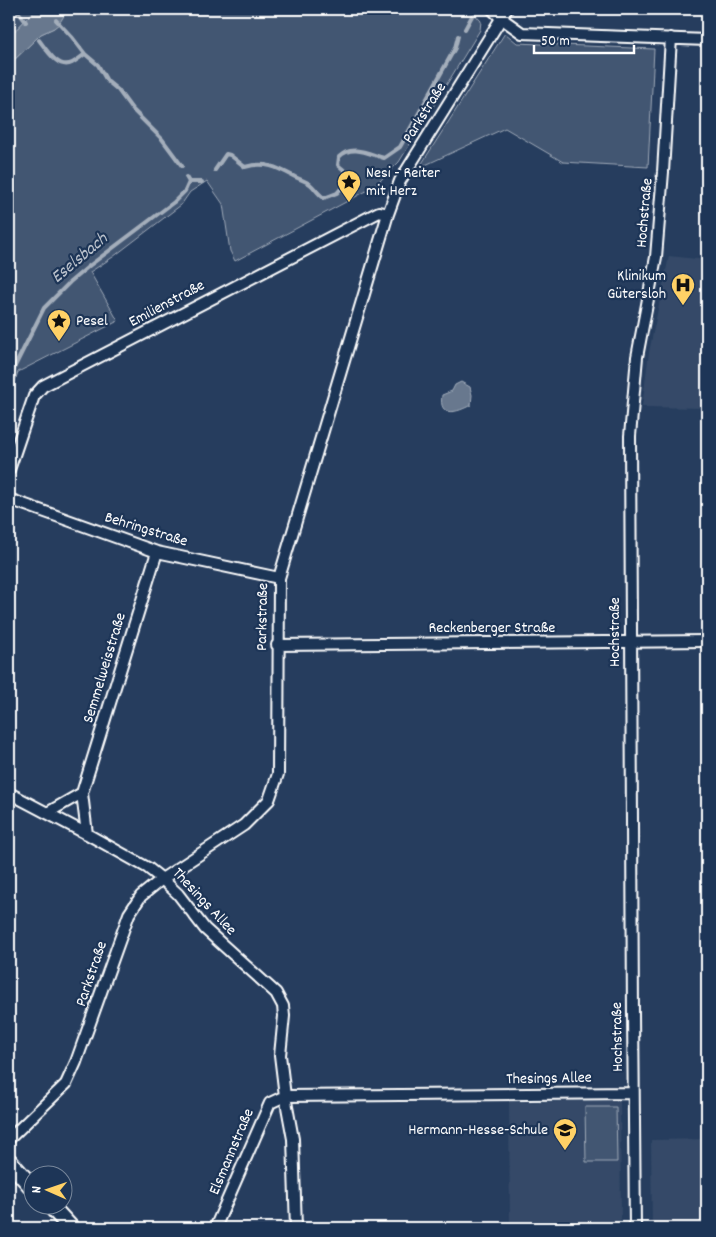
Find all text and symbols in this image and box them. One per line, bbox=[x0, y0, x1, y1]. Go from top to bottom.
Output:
scale bar bbox=[534, 22, 634, 54]
text: 50 m bbox=[541, 31, 570, 53]
street label: Parkstraße bbox=[397, 78, 453, 148]
place label: Nesi - Reiter mit Herz bbox=[366, 162, 440, 203]
place icon: Nesi - Reiter mit Herz bbox=[336, 169, 362, 203]
street label: Hochstraße bbox=[631, 177, 659, 249]
water label: Eselsbach bbox=[46, 227, 114, 290]
place label: Klinikum Gütersloh bbox=[607, 265, 666, 306]
hospital icon: Klinikum Gütersloh bbox=[670, 272, 696, 306]
street label: Emilienstraße bbox=[125, 274, 209, 334]
place icon: Pesel bbox=[46, 308, 72, 342]
place label: Pesel bbox=[76, 310, 108, 333]
street label: Behringstraße bbox=[102, 506, 190, 554]
street label: Parkstraße bbox=[251, 583, 275, 651]
street label: Hochstraße bbox=[604, 597, 627, 667]
street label: Semmelweisstraße bbox=[77, 610, 133, 726]
street label: Reckenberger Straße bbox=[429, 617, 555, 640]
street label: Thesings Allee bbox=[166, 863, 242, 941]
street label: Parkstraße bbox=[70, 938, 114, 1010]
street label: Hochstraße bbox=[606, 1002, 630, 1072]
street label: Thesings Allee bbox=[506, 1067, 592, 1091]
street label: Elsmannstraße bbox=[203, 1105, 261, 1199]
school or university icon: Hermann-Hesse-Schule bbox=[552, 1117, 578, 1151]
place label: Hermann-Hesse-Schule bbox=[408, 1119, 548, 1142]
north arrow bbox=[22, 1164, 72, 1214]
text: N bbox=[27, 1186, 47, 1193]

